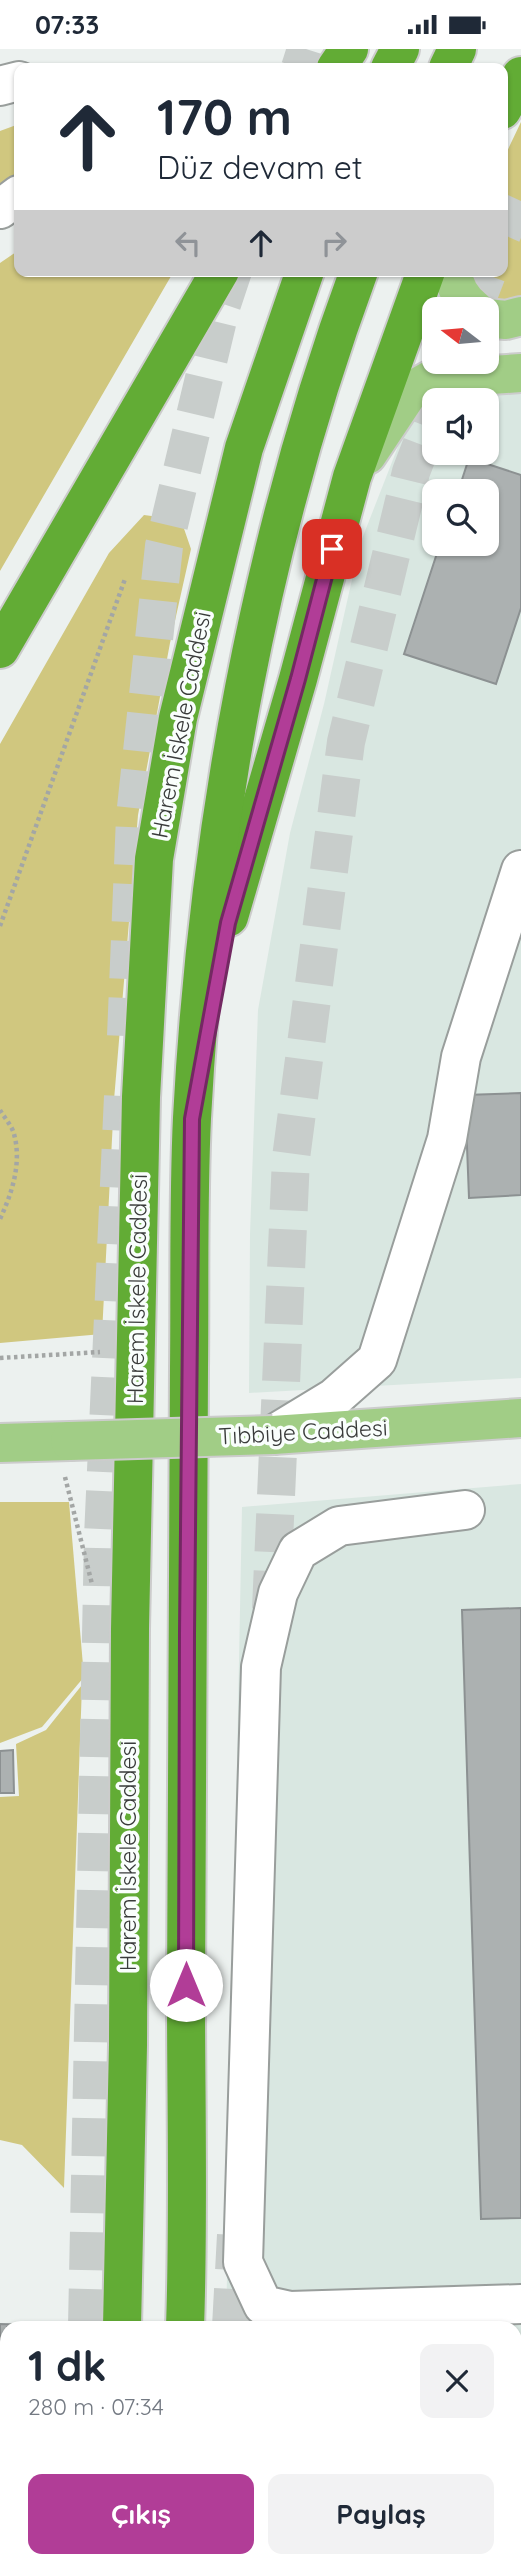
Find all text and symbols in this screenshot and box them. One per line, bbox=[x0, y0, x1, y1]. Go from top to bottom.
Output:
text: 07:33 bbox=[35, 8, 99, 41]
text: 170 m bbox=[157, 86, 292, 147]
icon: ahead bbox=[42, 91, 133, 182]
text: Düz devam et bbox=[157, 147, 363, 187]
icon: left bbox=[169, 224, 207, 262]
icon: ahead bbox=[242, 224, 280, 262]
icon: right bbox=[315, 224, 353, 262]
north arrow bbox=[422, 297, 499, 375]
map controls bbox=[422, 297, 499, 556]
button: sound bbox=[422, 388, 499, 465]
button: search bbox=[422, 479, 499, 556]
pin bbox=[302, 519, 362, 579]
icon: arrive bbox=[313, 530, 351, 568]
street label: Harem İskele Caddesi bbox=[144, 609, 217, 841]
street label: Harem İskele Caddesi bbox=[120, 1174, 153, 1404]
street label: Tıbbiye Caddesi bbox=[218, 1413, 388, 1450]
street label: Harem İskele Caddesi bbox=[113, 1741, 142, 1971]
position arrow bbox=[149, 1948, 223, 2022]
text: 1 dk bbox=[28, 2339, 106, 2392]
button: close bbox=[420, 2344, 494, 2418]
text: 280 m · 07:34 bbox=[28, 2392, 164, 2421]
button: Çıkış bbox=[28, 2474, 254, 2554]
button: Paylaş bbox=[268, 2474, 494, 2554]

